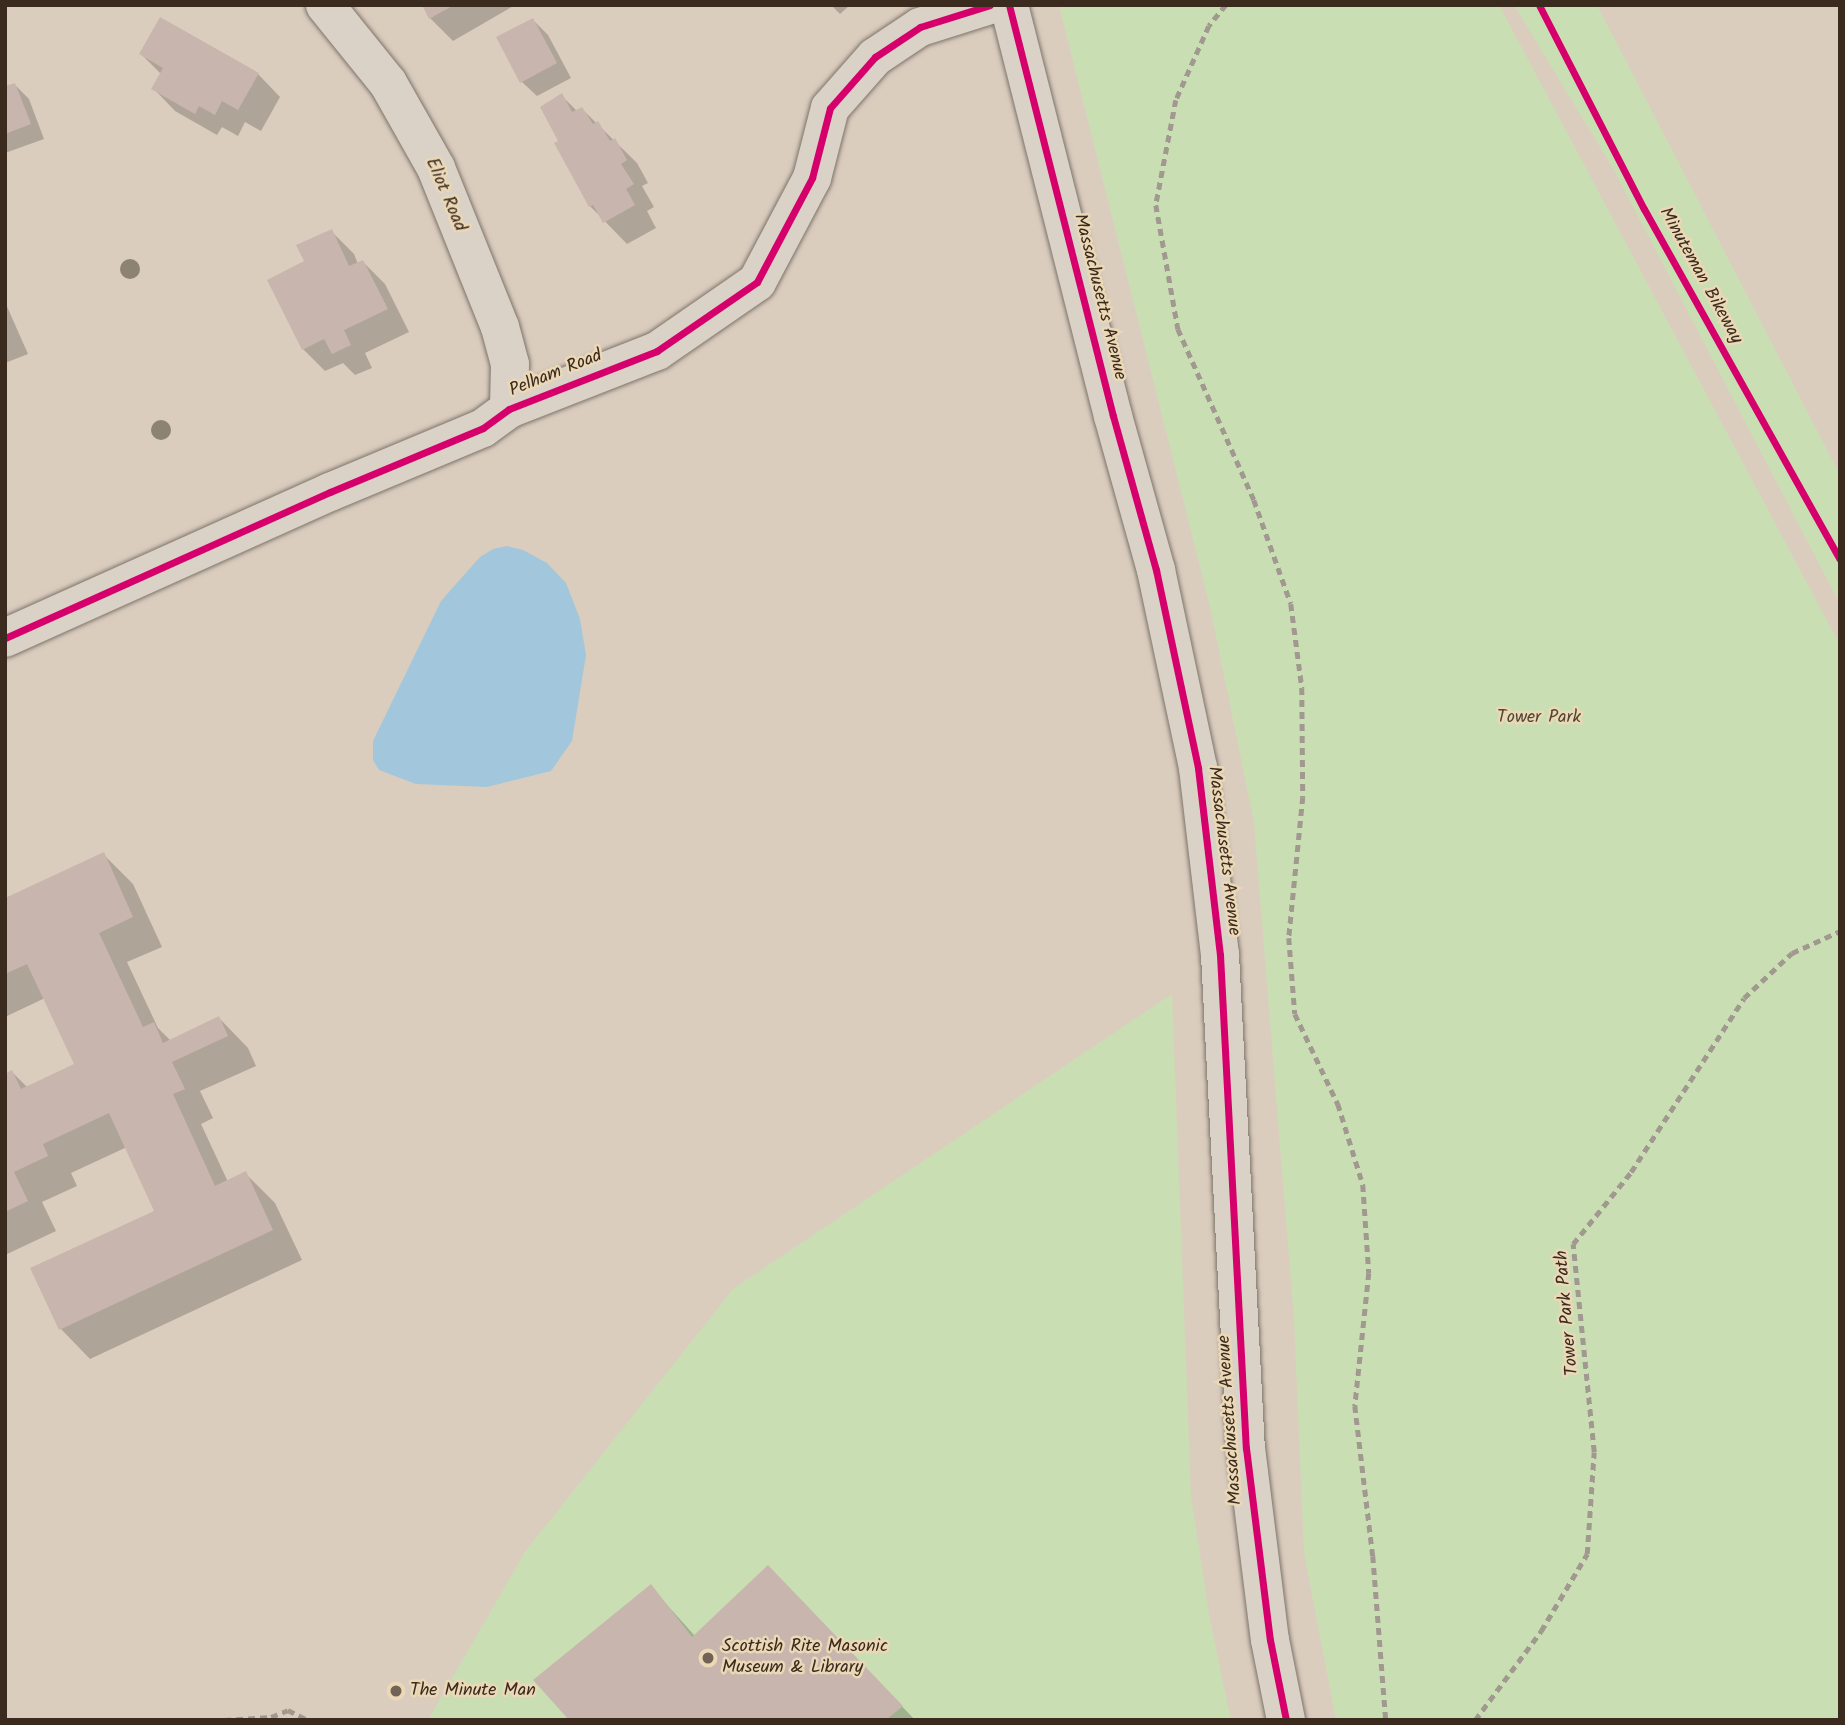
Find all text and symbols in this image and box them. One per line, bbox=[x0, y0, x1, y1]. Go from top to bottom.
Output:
street label: Eliot Road bbox=[420, 155, 470, 235]
street label: Minuteman Bikeway bbox=[1654, 204, 1746, 348]
street label: Massachusetts Avenue bbox=[1068, 212, 1130, 382]
street label: Pelham Road bbox=[507, 346, 605, 402]
park label: Tower Park bbox=[1497, 707, 1581, 729]
street label: Massachusetts Avenue bbox=[1202, 765, 1244, 937]
street label: Tower Park Path bbox=[1552, 1249, 1584, 1377]
street label: Massachusetts Avenue bbox=[1214, 1334, 1248, 1506]
place label: Scottish Rite Masonic Museum & Library bbox=[722, 1637, 888, 1680]
marker: Scottish Rite Masonic Museum & Library bbox=[700, 1650, 716, 1666]
place label: The Minute Man bbox=[410, 1680, 536, 1702]
marker: The Minute Man bbox=[388, 1683, 404, 1699]

